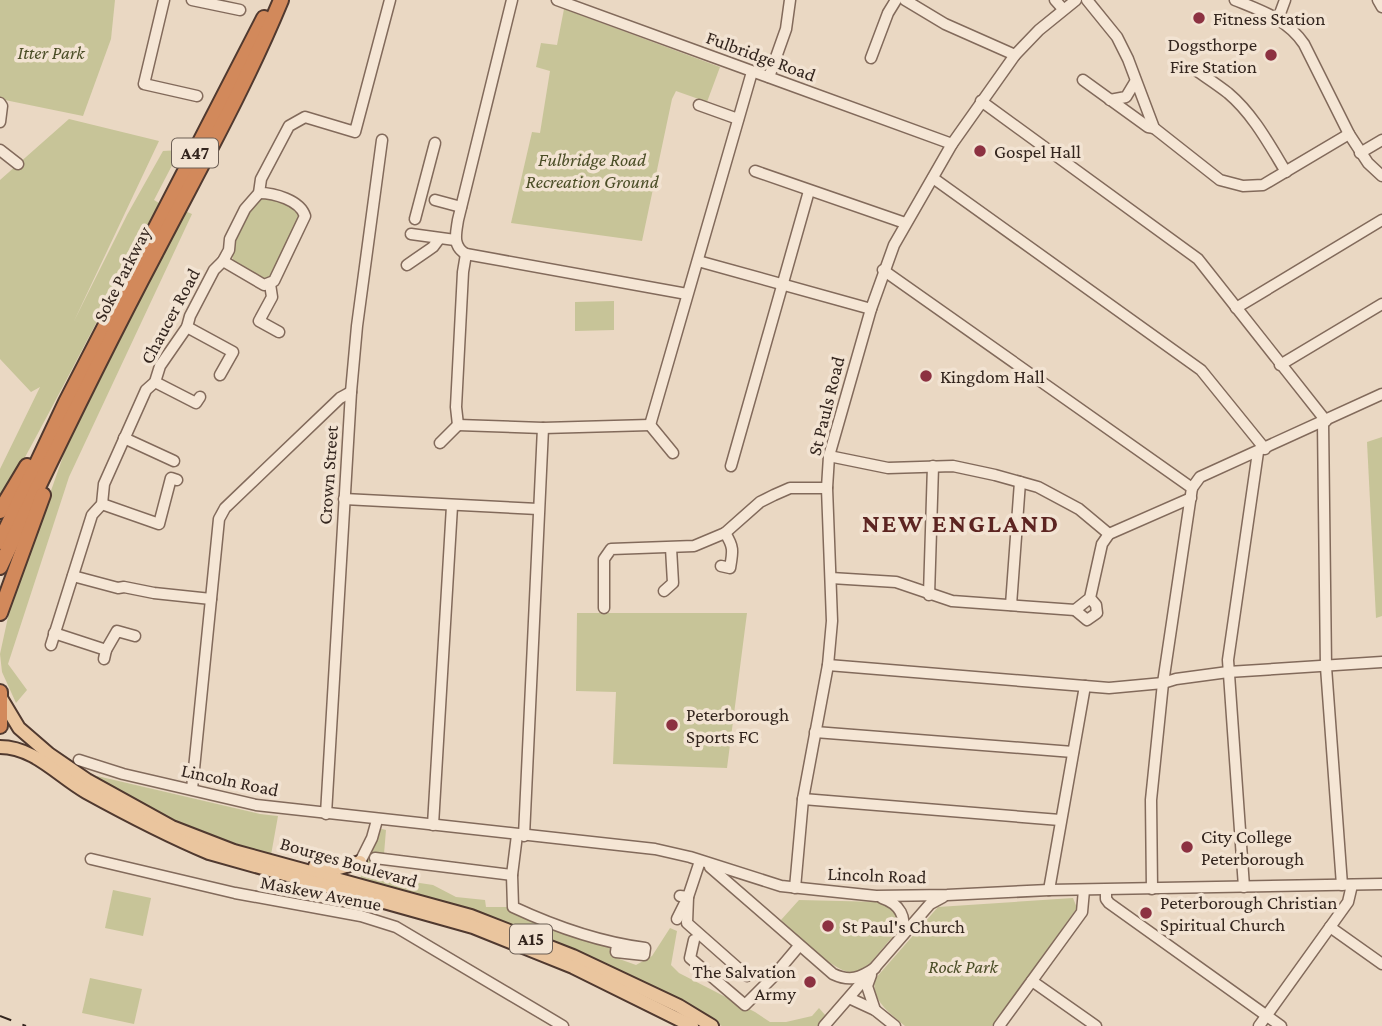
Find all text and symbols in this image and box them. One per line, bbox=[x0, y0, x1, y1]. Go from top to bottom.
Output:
place label: Fitness Station bbox=[1213, 8, 1325, 29]
marker: Fitness Station bbox=[1191, 10, 1207, 26]
street label: Fulbridge Road bbox=[703, 26, 819, 86]
place label: Dogsthorpe Fire Station bbox=[1167, 34, 1257, 77]
park label: Itter Park bbox=[17, 42, 85, 63]
marker: Dogsthorpe Fire Station bbox=[1263, 47, 1279, 63]
road number: A47 bbox=[172, 138, 218, 168]
place label: Gospel Hall bbox=[994, 141, 1081, 162]
marker: Gospel Hall bbox=[972, 143, 988, 159]
park label: Fulbridge Road Recreation Ground bbox=[525, 149, 660, 192]
street label: Soke Parkway bbox=[89, 223, 155, 325]
street label: Chaucer Road bbox=[136, 265, 204, 367]
street label: St Pauls Road bbox=[804, 354, 848, 458]
place label: Kingdom Hall bbox=[940, 366, 1045, 387]
marker: Kingdom Hall bbox=[918, 368, 934, 384]
street label: Crown Street bbox=[314, 424, 342, 525]
district label: NEW ENGLAND bbox=[862, 509, 1060, 538]
place label: Peterborough Sports FC bbox=[686, 704, 789, 747]
marker: Peterborough Sports FC bbox=[664, 717, 680, 733]
street label: Lincoln Road bbox=[179, 759, 281, 801]
place label: City College Peterborough bbox=[1201, 826, 1304, 869]
street label: Bourges Boulevard bbox=[278, 832, 420, 892]
marker: City College Peterborough bbox=[1179, 839, 1195, 855]
street label: Lincoln Road bbox=[827, 863, 927, 887]
street label: Maskew Avenue bbox=[259, 871, 383, 915]
place label: Peterborough Christian Spiritual Church bbox=[1160, 892, 1338, 935]
marker: Peterborough Christian Spiritual Church bbox=[1138, 905, 1154, 921]
place label: St Paul's Church bbox=[842, 916, 965, 937]
marker: St Paul's Church bbox=[820, 918, 836, 934]
road number: A15 bbox=[510, 924, 552, 954]
park label: Rock Park bbox=[928, 956, 999, 977]
place label: The Salvation Army bbox=[693, 961, 796, 1004]
marker: The Salvation Army bbox=[802, 974, 818, 990]

